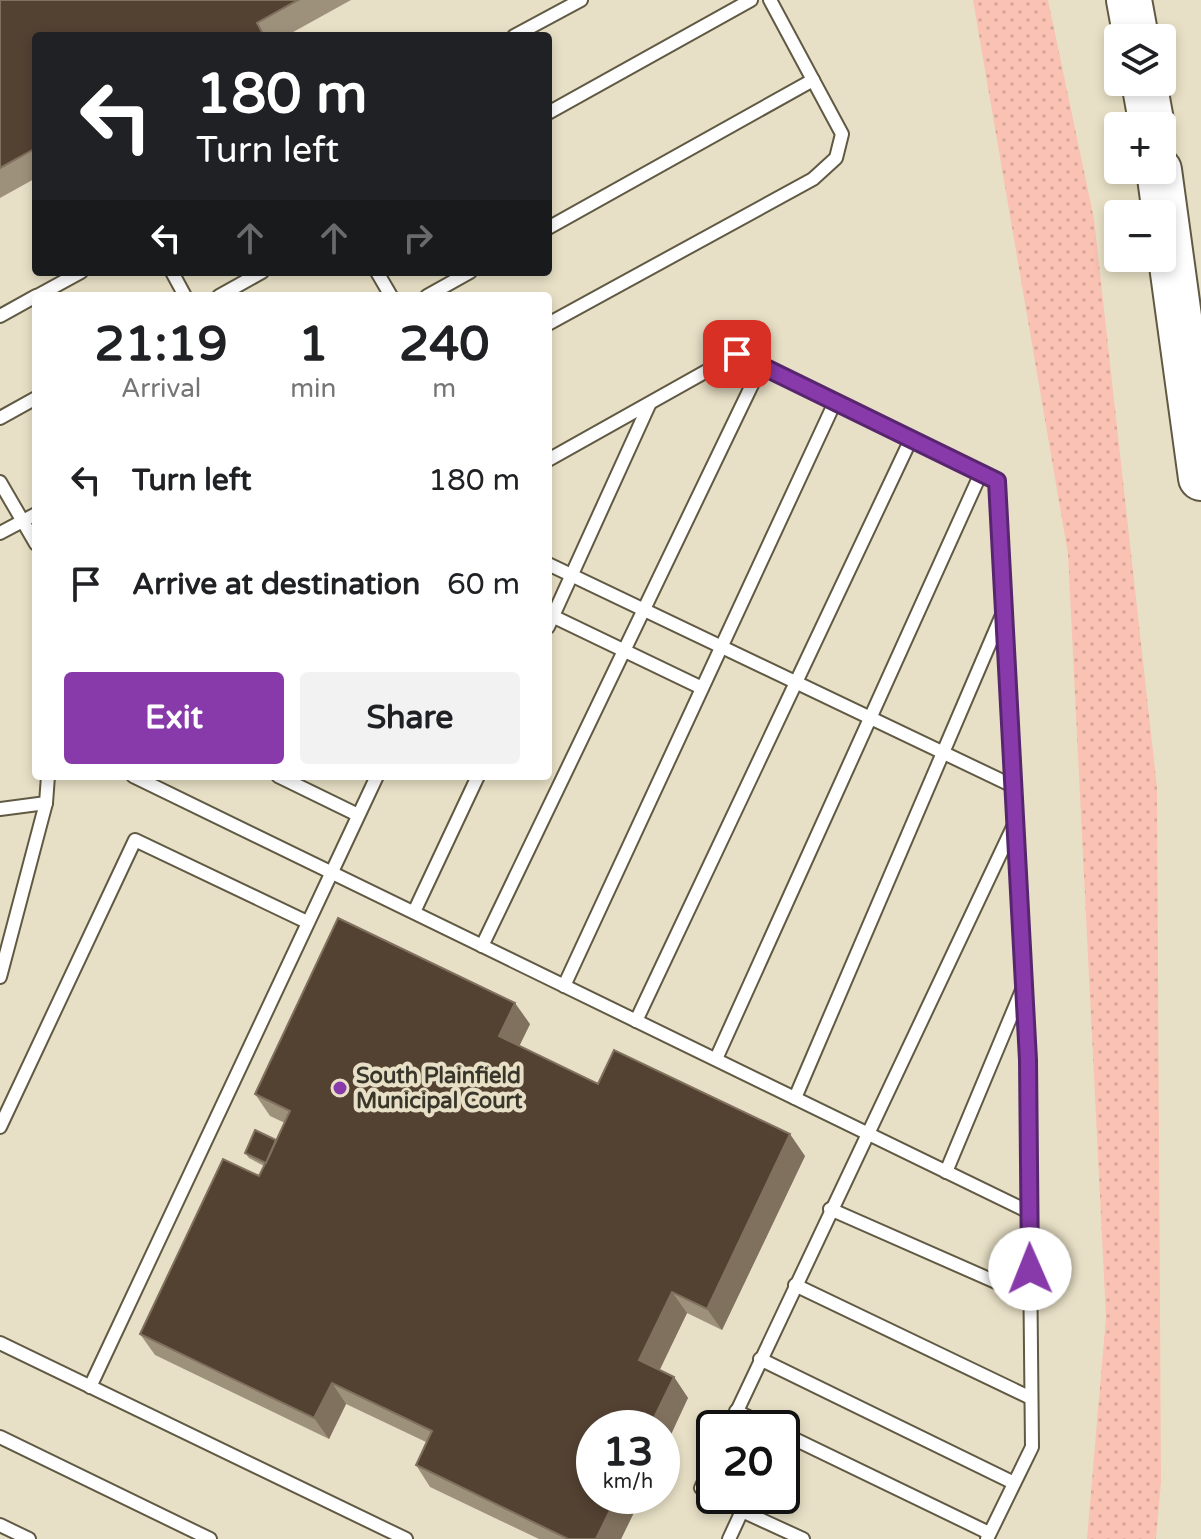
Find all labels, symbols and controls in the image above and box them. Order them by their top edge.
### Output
map controls [1104,24,1176,272]
button: layers [1104,24,1176,96]
text: 180 m [196,61,367,128]
icon: left [64,64,168,168]
button: + [1104,112,1176,184]
text: Turn left [196,129,339,172]
button: − [1104,200,1176,272]
icon: left [144,216,188,260]
icon: ahead [228,216,272,260]
icon: ahead [312,216,356,260]
icon: right [396,216,440,260]
text: 21:19 [95,316,228,374]
text: 1 [298,316,328,374]
text: 240 [399,316,489,374]
pin [703,320,771,388]
icon: arrive [715,332,759,376]
text: Arrival [121,373,201,404]
text: min [290,373,336,404]
text: m [432,373,456,404]
icon: left [64,458,108,502]
text: Turn left [132,462,251,499]
text: 180 m [428,462,520,499]
icon: arrive [64,562,108,606]
text: Arrive at destination [132,566,420,603]
text: 60 m [447,566,520,603]
button: Exit [64,672,284,764]
button: Share [300,672,520,764]
place label: South Plainfield Municipal Court [356,1063,523,1114]
marker: South Plainfield Municipal Court [331,1079,349,1097]
position arrow [988,1227,1072,1311]
speed limit sign: 20 [696,1410,800,1514]
text: 13 [603,1428,653,1476]
text: km/h [603,1470,653,1494]

